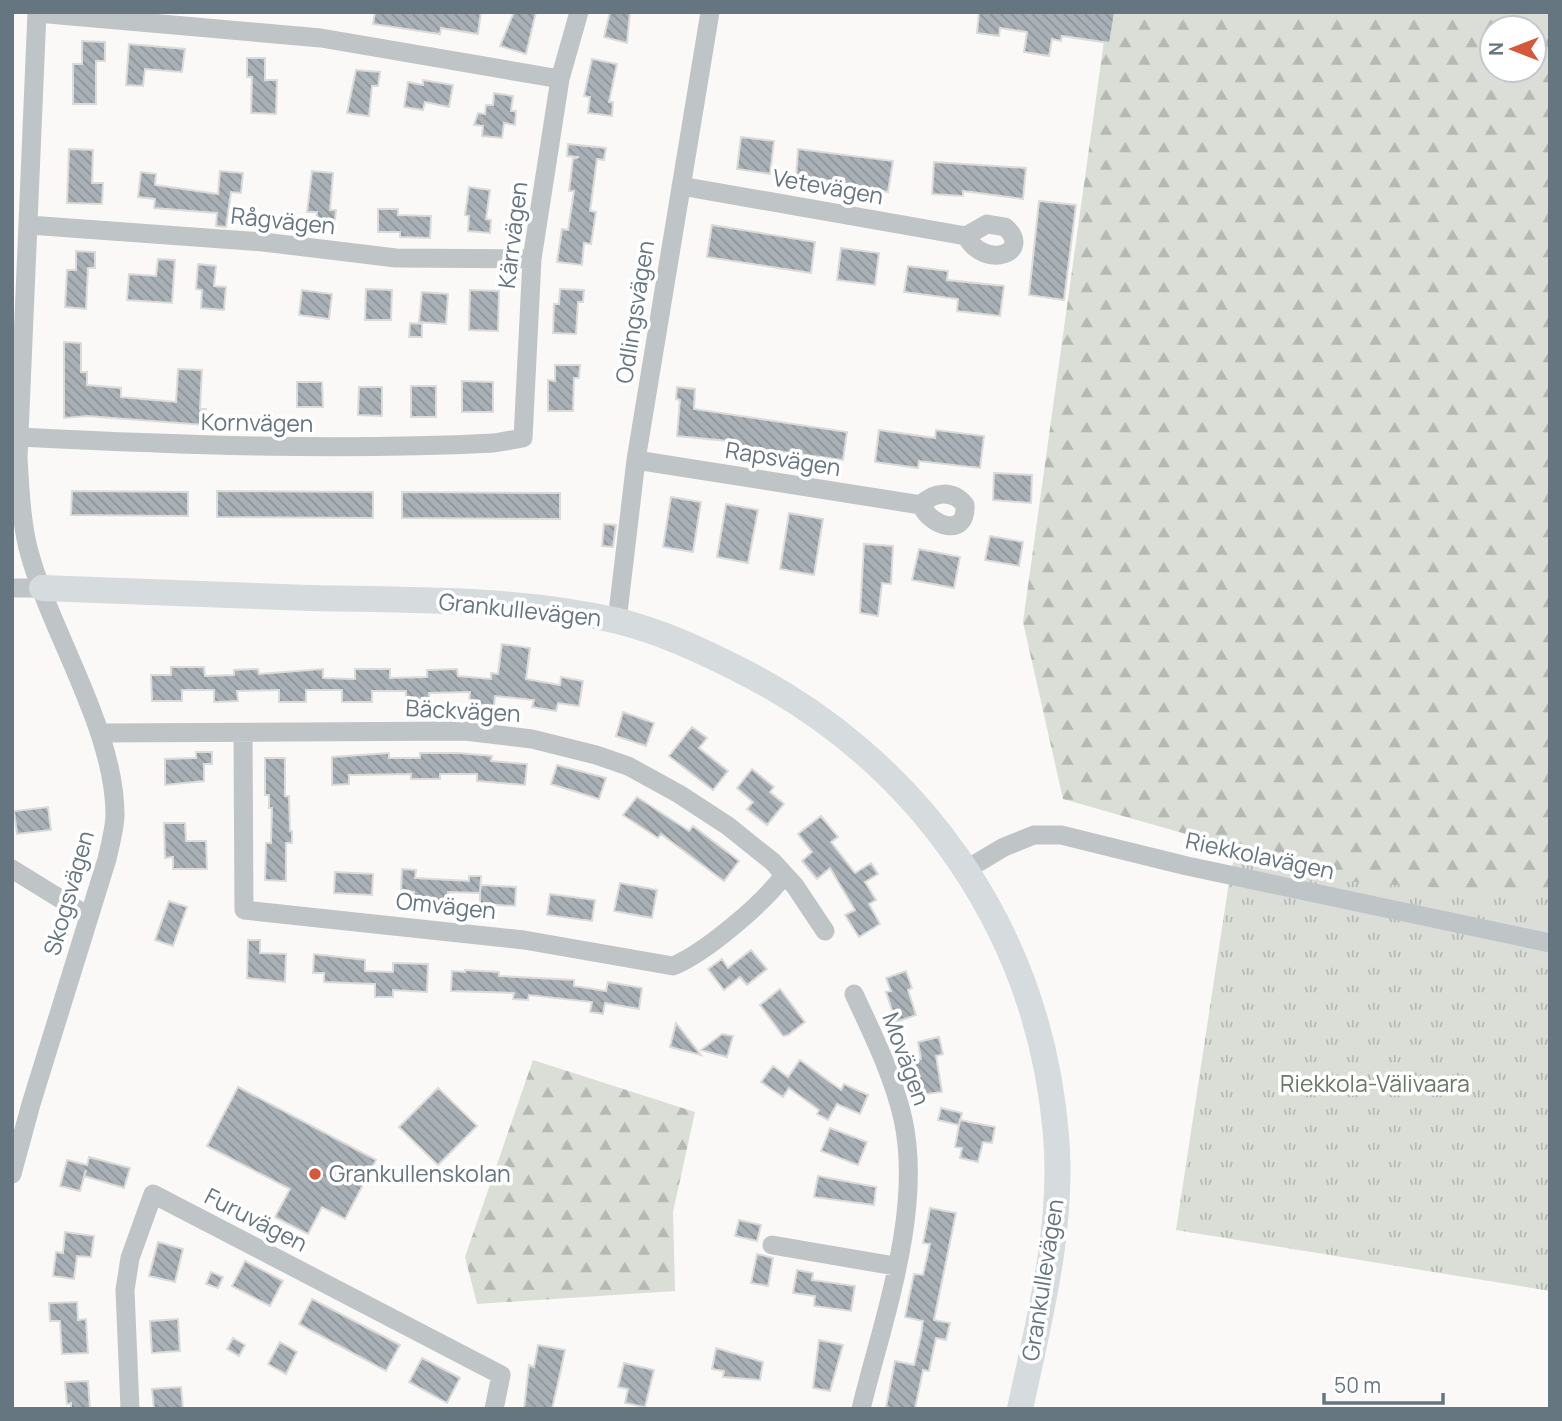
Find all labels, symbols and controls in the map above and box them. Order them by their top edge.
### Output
north arrow [1478,14,1548,84]
text: N [1483,42,1509,56]
street label: Vetevägen [770,161,886,211]
street label: Kärrvägen [490,180,534,290]
street label: Rågvägen [229,199,337,241]
street label: Odlingsvägen [607,238,661,385]
street label: Kornvägen [201,405,314,439]
street label: Rapsvägen [723,433,843,483]
street label: Grankullevägen [437,585,603,633]
street label: Bäckvägen [405,691,521,729]
street label: Riekkolavägen [1183,824,1338,886]
street label: Skogsvägen [35,827,101,959]
street label: Omvägen [395,884,498,926]
street label: Movägen [875,1008,938,1110]
park label: Riekkola-Välivaara [1280,1067,1470,1099]
place label: Grankullenskolan [329,1157,511,1189]
marker: Grankullenskolan [307,1166,323,1182]
street label: Furuvägen [200,1180,313,1259]
street label: Grankullevägen [1013,1197,1071,1363]
scale bar [1324,1362,1443,1406]
text: 50 m [1334,1371,1381,1399]

